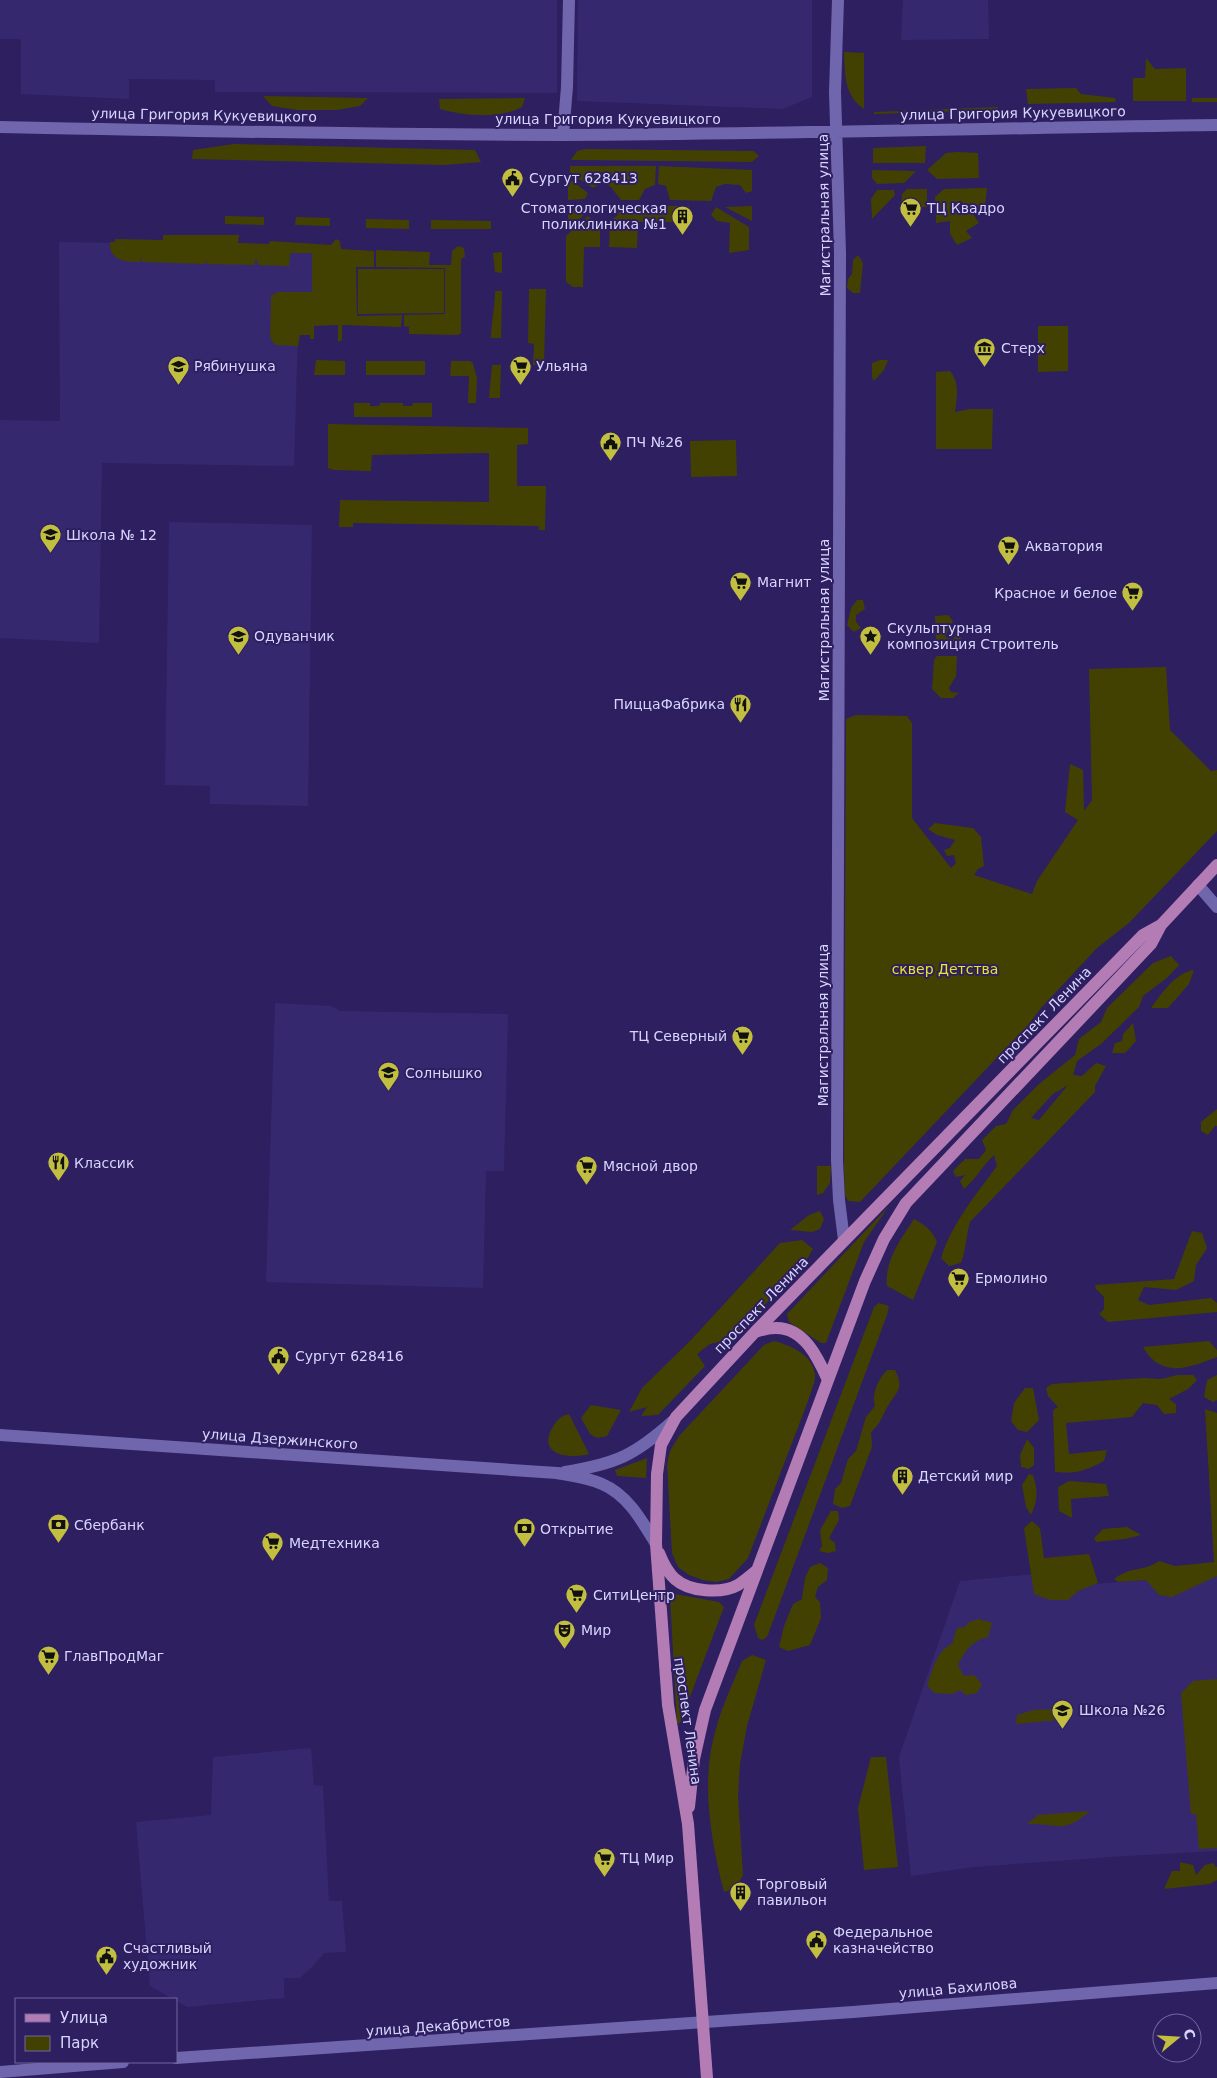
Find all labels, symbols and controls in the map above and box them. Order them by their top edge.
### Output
street label: улица Григория Кукуевицкого [900,103,1126,123]
street label: улица Григория Кукуевицкого [91,105,317,125]
street label: улица Григория Кукуевицкого [495,111,721,127]
street label: Магистральная улица [815,134,833,296]
public building icon: Сургут 628413 [501,166,525,197]
place label: Сургут 628413 [529,170,638,186]
supermarket icon: ТЦ Квадро [899,196,923,227]
place label: Стоматологическая поликлиника №1 [521,200,667,232]
place label: ТЦ Квадро [926,200,1005,216]
building icon: Стоматологическая поликлиника №1 [671,204,695,235]
museum icon: Стерх [973,336,997,367]
place label: Стерх [1001,340,1045,356]
school or university icon: Рябинушка [166,354,190,385]
supermarket icon: Ульяна [508,354,532,385]
place label: Рябинушка [194,358,276,374]
place label: Ульяна [536,358,588,374]
public building icon: ПЧ №26 [598,430,622,461]
place label: ПЧ №26 [626,434,683,450]
school or university icon: Школа № 12 [38,523,62,554]
place label: Школа № 12 [66,527,157,543]
supermarket icon: Акватория [997,534,1021,565]
place label: Акватория [1025,538,1103,554]
street label: Магистральная улица [816,539,832,701]
supermarket icon: Магнит [729,570,753,601]
place label: Магнит [757,574,811,590]
supermarket icon: Красное и белое [1121,581,1145,612]
place label: Красное и белое [994,585,1117,601]
place label: Скульптурная композиция Строитель [887,620,1059,652]
school or university icon: Одуванчик [226,624,250,655]
place icon: Скульптурная композиция Строитель [859,624,883,655]
place label: Одуванчик [254,628,335,644]
restaurant icon: ПиццаФабрика [729,692,753,723]
place label: ПиццаФабрика [613,696,725,712]
street label: Магистральная улица [815,944,831,1106]
park label: сквер Детства [892,961,998,977]
street label: проспект Ленина [994,963,1094,1067]
supermarket icon: ТЦ Северный [731,1024,755,1055]
place label: ТЦ Северный [629,1028,727,1044]
school or university icon: Солнышко [377,1061,401,1092]
place label: Солнышко [405,1065,482,1081]
restaurant icon: Классик [46,1151,70,1182]
supermarket icon: Мясной двор [575,1154,599,1185]
place label: Классик [74,1155,134,1171]
place label: Мясной двор [603,1158,698,1174]
street label: проспект Ленина [711,1253,811,1357]
supermarket icon: Ермолино [947,1266,971,1297]
place label: Ермолино [975,1270,1048,1286]
public building icon: Сургут 628416 [267,1344,291,1375]
place label: Сургут 628416 [295,1348,404,1364]
street label: улица Дзержинского [201,1426,359,1452]
building icon: Детский мир [890,1464,914,1495]
place label: Детский мир [918,1468,1013,1484]
bank icon: Сбербанк [46,1513,70,1544]
place label: Сбербанк [74,1517,145,1533]
bank icon: Открытие [512,1517,536,1548]
place label: Открытие [540,1521,613,1537]
supermarket icon: Медтехника [261,1531,285,1562]
place label: Медтехника [289,1535,380,1551]
supermarket icon: СитиЦентр [565,1583,589,1614]
place label: СитиЦентр [593,1587,675,1603]
theatre icon: Мир [553,1618,577,1649]
place label: Мир [581,1622,611,1638]
supermarket icon: ГлавПродМаг [36,1644,60,1675]
place label: ГлавПродМаг [64,1648,164,1664]
street label: проспект Ленина [671,1656,705,1786]
school or university icon: Школа №26 [1051,1698,1075,1729]
place label: Школа №26 [1079,1702,1165,1718]
supermarket icon: ТЦ Мир [592,1846,616,1877]
place label: ТЦ Мир [619,1850,674,1866]
place label: Торговый павильон [756,1876,827,1908]
building icon: Торговый павильон [729,1880,753,1911]
place label: Федеральное казначейство [833,1924,934,1956]
public building icon: Федеральное казначейство [805,1928,829,1959]
place label: Счастливый художник [123,1940,212,1972]
public building icon: Счастливый художник [95,1944,119,1975]
street label: улица Бахилова [898,1975,1018,2001]
legend [15,1998,178,2063]
text: Улица [60,2009,108,2027]
street label: улица Декабристов [365,2013,511,2039]
north arrow [1152,2013,1202,2063]
text: С [1180,2027,1199,2041]
text: Парк [60,2034,99,2052]

